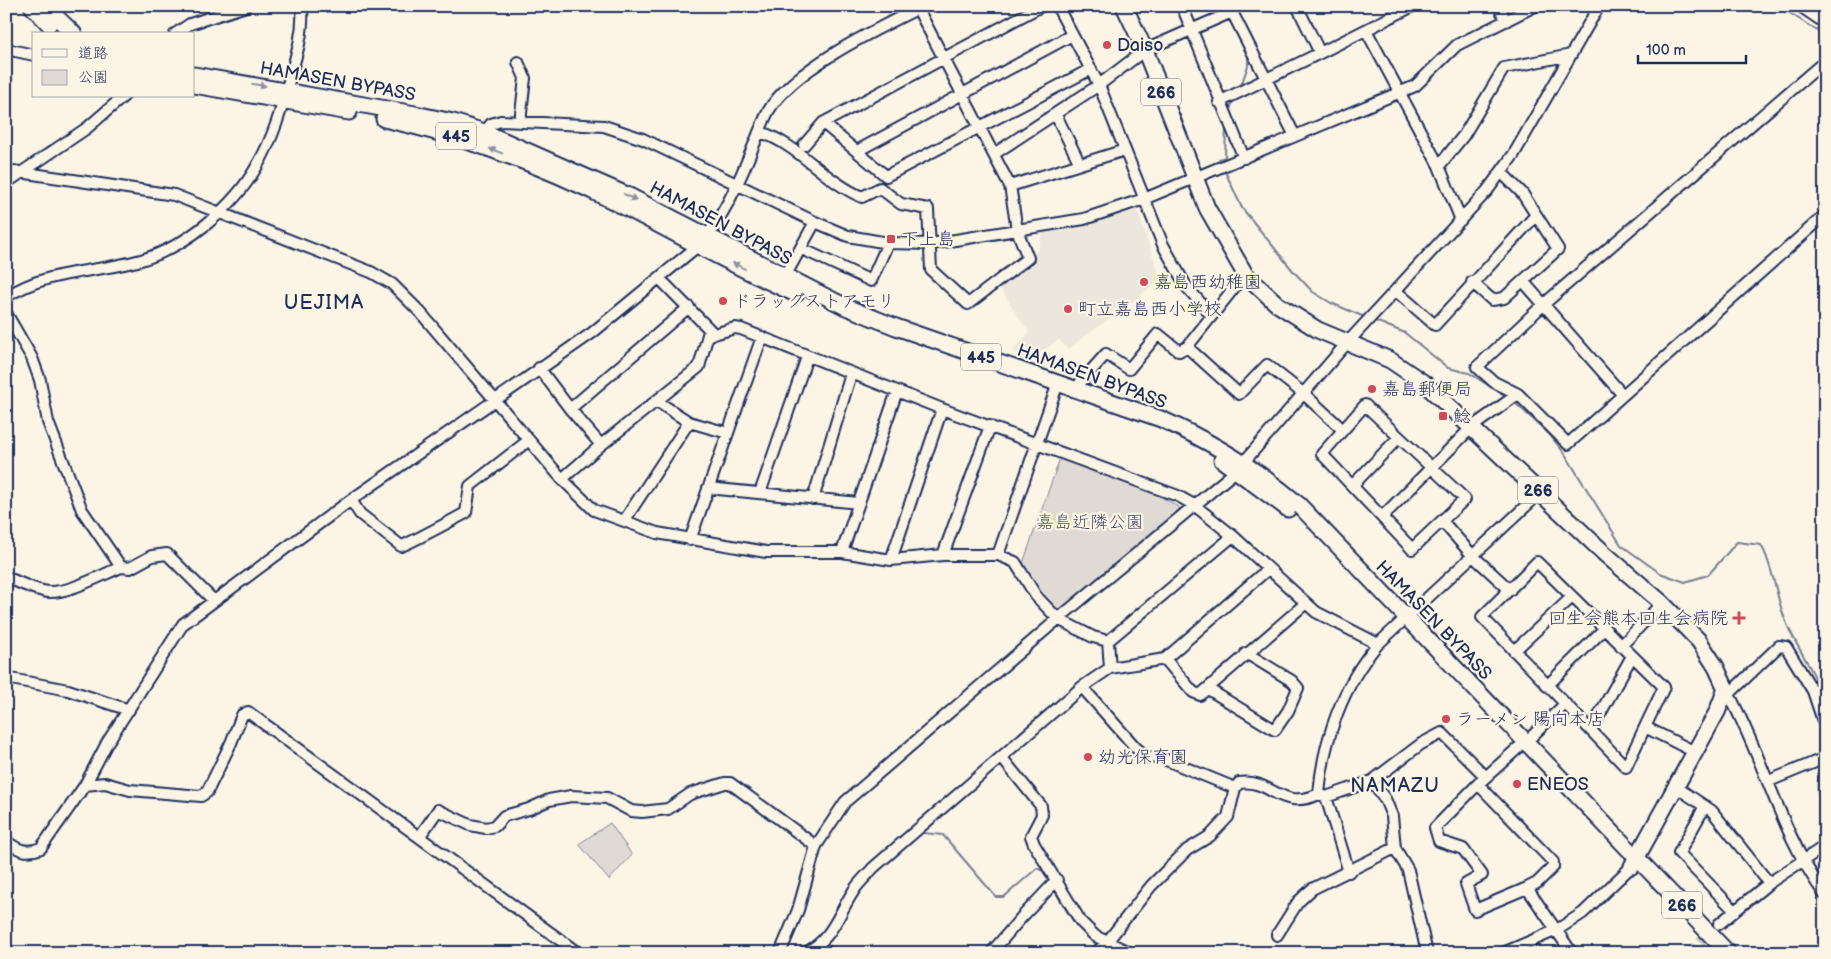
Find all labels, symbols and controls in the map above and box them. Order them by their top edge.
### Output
legend [32,32,195,98]
scale bar [1638,32,1746,64]
place label: Daiso [1117,35,1163,56]
marker: Daiso [1101,39,1113,51]
text: 100 m [1646,41,1686,60]
text: 道路 [78,44,108,63]
street label: HAMASEN BYPASS [258,57,417,106]
text: 公園 [78,68,108,87]
road number: 266 [1141,78,1181,105]
one-way arrow [252,82,268,90]
road number: 445 [436,122,476,150]
one-way arrow [489,146,503,154]
street label: HAMASEN BYPASS [646,177,795,270]
one-way arrow [623,193,637,201]
place label: 下上島 [901,229,955,250]
marker: 下上島 [885,233,897,245]
one-way arrow [732,262,746,270]
place label: 嘉島西幼稚園 [1154,272,1262,293]
marker: 嘉島西幼稚園 [1138,276,1150,288]
district label: UEJIMA [284,291,364,315]
place label: ドラッグストアモリ [733,291,895,312]
marker: ドラッグストアモリ [717,295,729,307]
place label: 町立嘉島西小学校 [1078,299,1222,320]
marker: 町立嘉島西小学校 [1062,303,1074,315]
street label: HAMASEN BYPASS [1014,340,1170,413]
road number: 445 [961,344,1001,371]
place label: 嘉島郵便局 [1382,379,1472,400]
marker: 嘉島郵便局 [1366,383,1378,395]
place label: 鯰 [1453,406,1471,427]
marker: 鯰 [1437,410,1449,422]
road number: 266 [1518,476,1558,504]
park label: 嘉島近隣公園 [1036,512,1144,533]
street label: HAMASEN BYPASS [1371,556,1496,684]
place label: 回生会熊本回生会病院 [1548,608,1728,629]
marker: 回生会熊本回生会病院 [1732,611,1746,625]
place label: ラーメン 陽向本店 [1456,709,1605,730]
marker: ラーメン 陽向本店 [1440,713,1452,725]
place label: 幼光保育園 [1098,747,1188,768]
marker: 幼光保育園 [1082,751,1094,763]
district label: NAMAZU [1350,774,1440,798]
place label: ENEOS [1527,774,1589,795]
marker: ENEOS [1511,778,1523,790]
road number: 266 [1662,892,1702,918]

